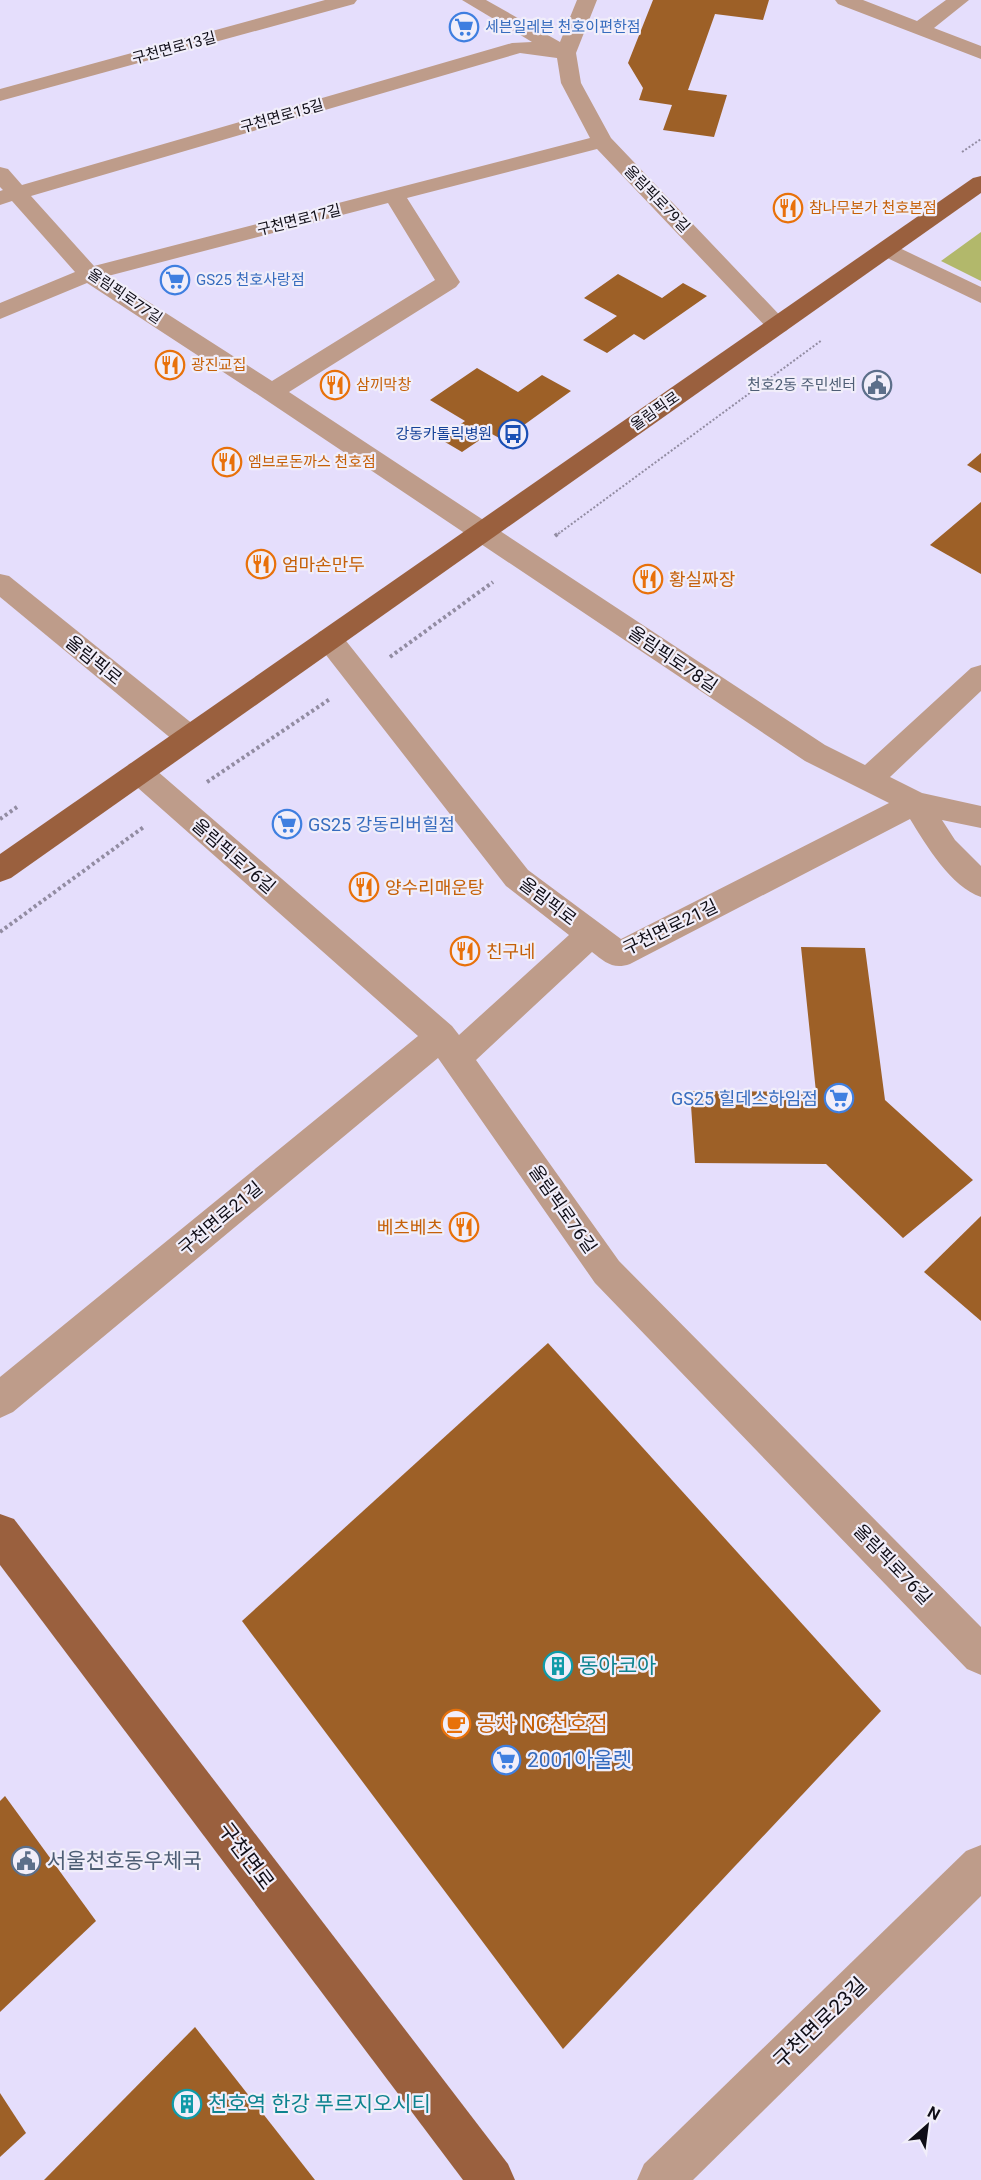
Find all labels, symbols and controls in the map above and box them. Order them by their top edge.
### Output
supermarket icon: 세븐일레븐 천호이편한점 [448,11,480,43]
place label: 세븐일레븐 천호이편한점 [485,18,641,36]
street label: 구천면로13길 [130,28,218,68]
street label: 구천면로15길 [238,96,326,136]
street label: 올림픽로79길 [621,162,693,236]
restaurant icon: 참나무본가 천호본점 [772,192,804,224]
place label: 참나무본가 천호본점 [809,199,937,217]
street label: 구천면로17길 [255,201,343,239]
supermarket icon: GS25 천호사랑점 [159,264,191,296]
street label: 올림픽로77길 [84,265,166,327]
place label: GS25 천호사랑점 [196,271,305,289]
restaurant icon: 광진교집 [154,349,186,381]
place label: 광진교집 [191,356,246,374]
restaurant icon: 삼끼막창 [319,369,351,401]
public building icon: 천호2동 주민센터 [861,369,893,401]
place label: 삼끼막창 [356,376,411,394]
place label: 천호2동 주민센터 [747,376,856,394]
street label: 올림픽로 [627,388,683,434]
bus stop icon: 강동카톨릭병원 [497,418,529,450]
place label: 강동카톨릭병원 [395,425,492,443]
restaurant icon: 엠브로돈까스 천호점 [211,446,243,478]
place label: 엠브로돈까스 천호점 [248,453,376,471]
restaurant icon: 엄마손만두 [245,548,277,580]
place label: 엄마손만두 [282,554,365,575]
restaurant icon: 황실짜장 [632,563,664,595]
place label: 황실짜장 [669,569,735,590]
street label: 올림픽로78길 [624,621,722,697]
street label: 올림픽로 [62,631,126,689]
supermarket icon: GS25 강동리버힐점 [271,808,303,840]
street label: 올림픽로76길 [188,814,280,898]
place label: GS25 강동리버힐점 [308,814,455,835]
restaurant icon: 양수리매운탕 [348,871,380,903]
street label: 올림픽로 [515,873,581,929]
place label: 양수리매운탕 [385,877,484,898]
street label: 구천면로21길 [619,895,721,959]
restaurant icon: 친구네 [449,935,481,967]
place label: 친구네 [486,941,536,962]
supermarket icon: GS25 힐데스하임점 [823,1082,855,1114]
place label: GS25 힐데스하임점 [671,1088,818,1109]
street label: 올림픽로76길 [525,1161,601,1257]
street label: 구천면로21길 [174,1177,266,1259]
restaurant icon: 베츠베츠 [448,1211,480,1243]
place label: 베츠베츠 [377,1217,443,1238]
street label: 올림픽로76길 [850,1520,936,1608]
building icon: 동아코아 [542,1650,574,1682]
place label: 동아코아 [579,1654,656,1678]
cafe icon: 공차 NC천호점 [440,1708,472,1740]
place label: 공차 NC천호점 [477,1712,607,1736]
supermarket icon: 2001아울렛 [490,1744,522,1776]
place label: 2001아울렛 [527,1748,632,1772]
street label: 구천면로 [213,1818,279,1894]
public building icon: 서울천호동우체국 [10,1845,42,1877]
place label: 서울천호동우체국 [47,1849,202,1873]
street label: 구천면로23길 [768,1973,872,2073]
building icon: 천호역 한강 푸르지오시티 [171,2088,203,2120]
place label: 천호역 한강 푸르지오시티 [208,2092,431,2116]
north arrow [897,2096,957,2156]
text: N [924,2102,943,2124]

